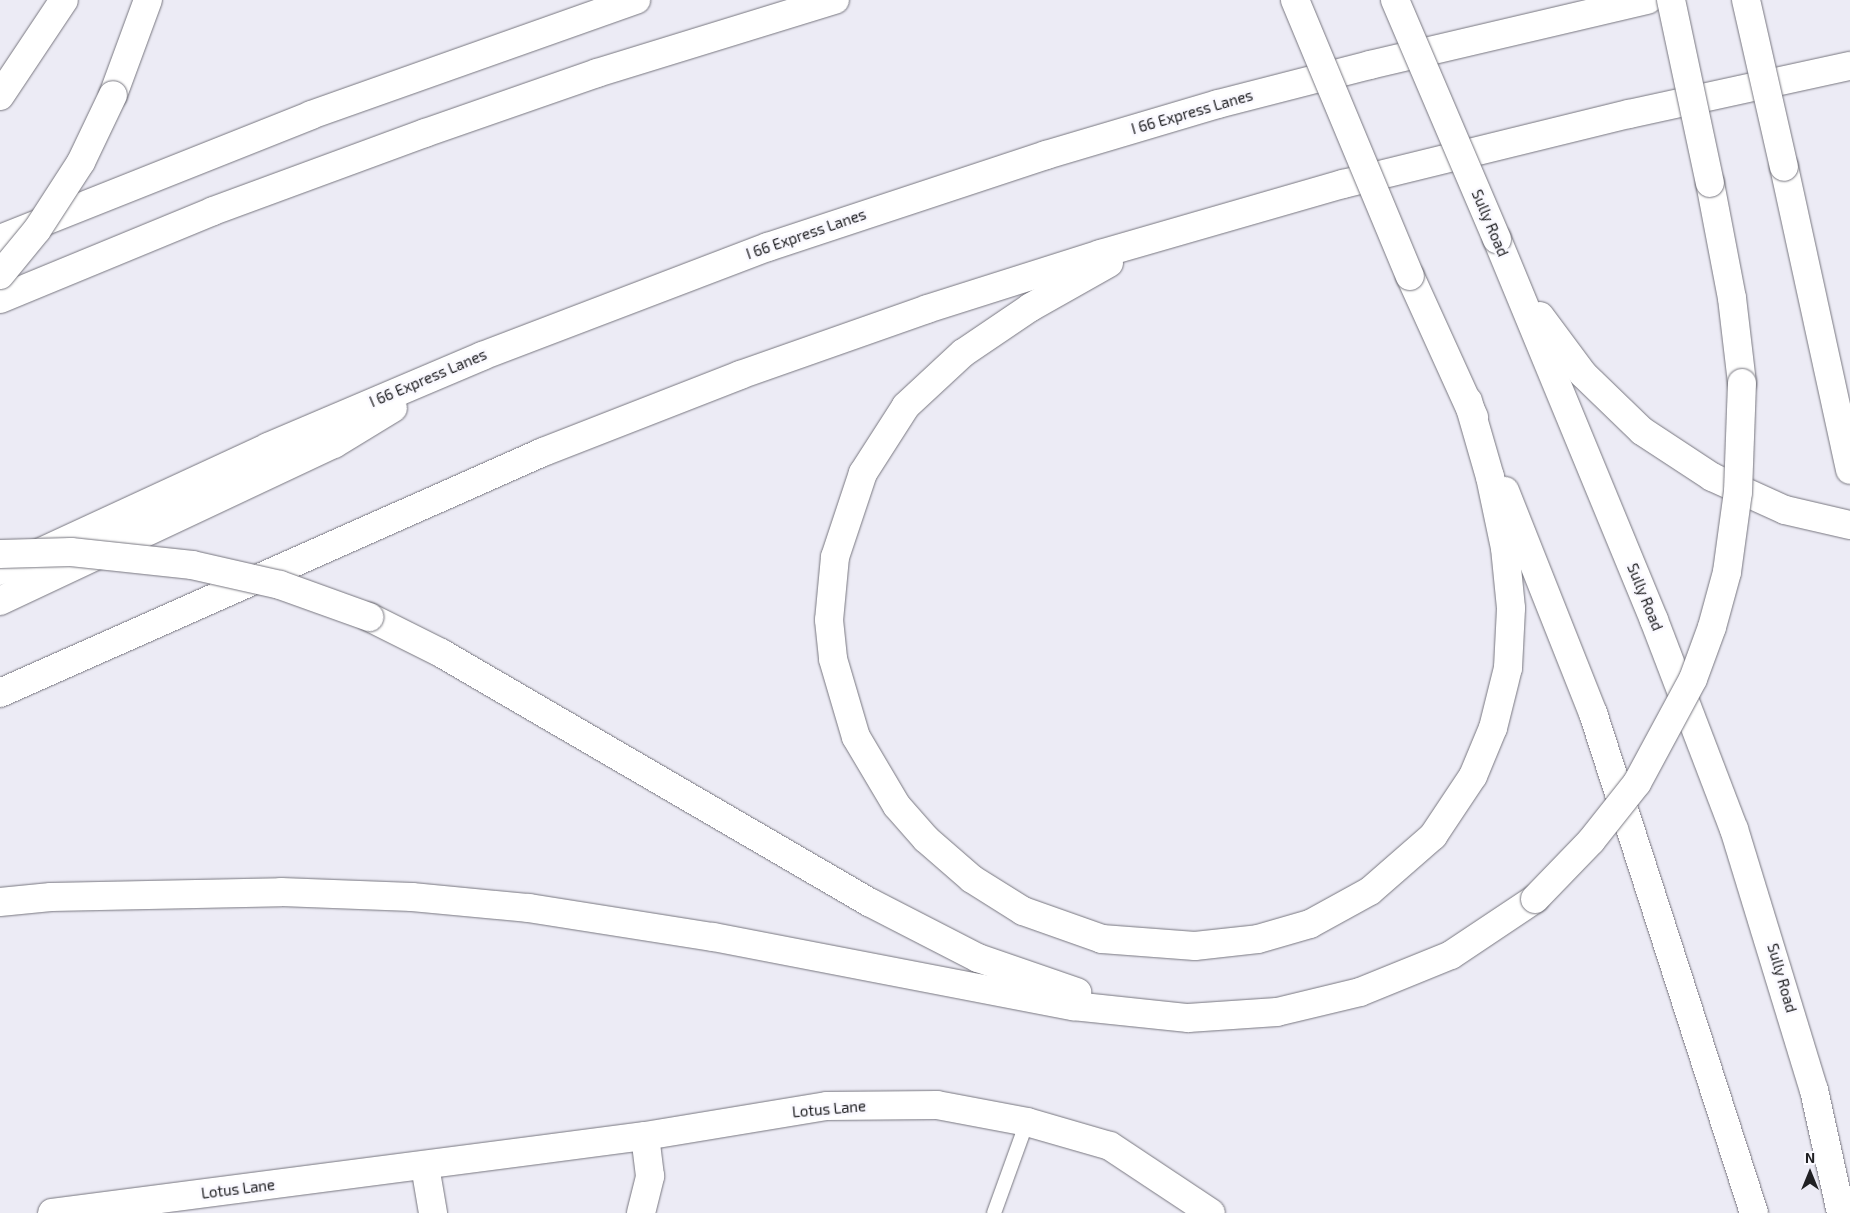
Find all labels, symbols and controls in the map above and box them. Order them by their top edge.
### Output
street label: I 66 Express Lanes [1129,86,1255,138]
street label: Sully Road [1468,187,1512,259]
street label: I 66 Express Lanes [744,205,868,263]
street label: I 66 Express Lanes [367,345,489,411]
street label: Sully Road [1623,561,1667,633]
street label: Sully Road [1764,941,1800,1015]
street label: Lotus Lane [791,1097,867,1121]
north arrow [1785,1148,1835,1198]
text: N [1805,1149,1815,1166]
street label: Lotus Lane [200,1176,276,1202]

